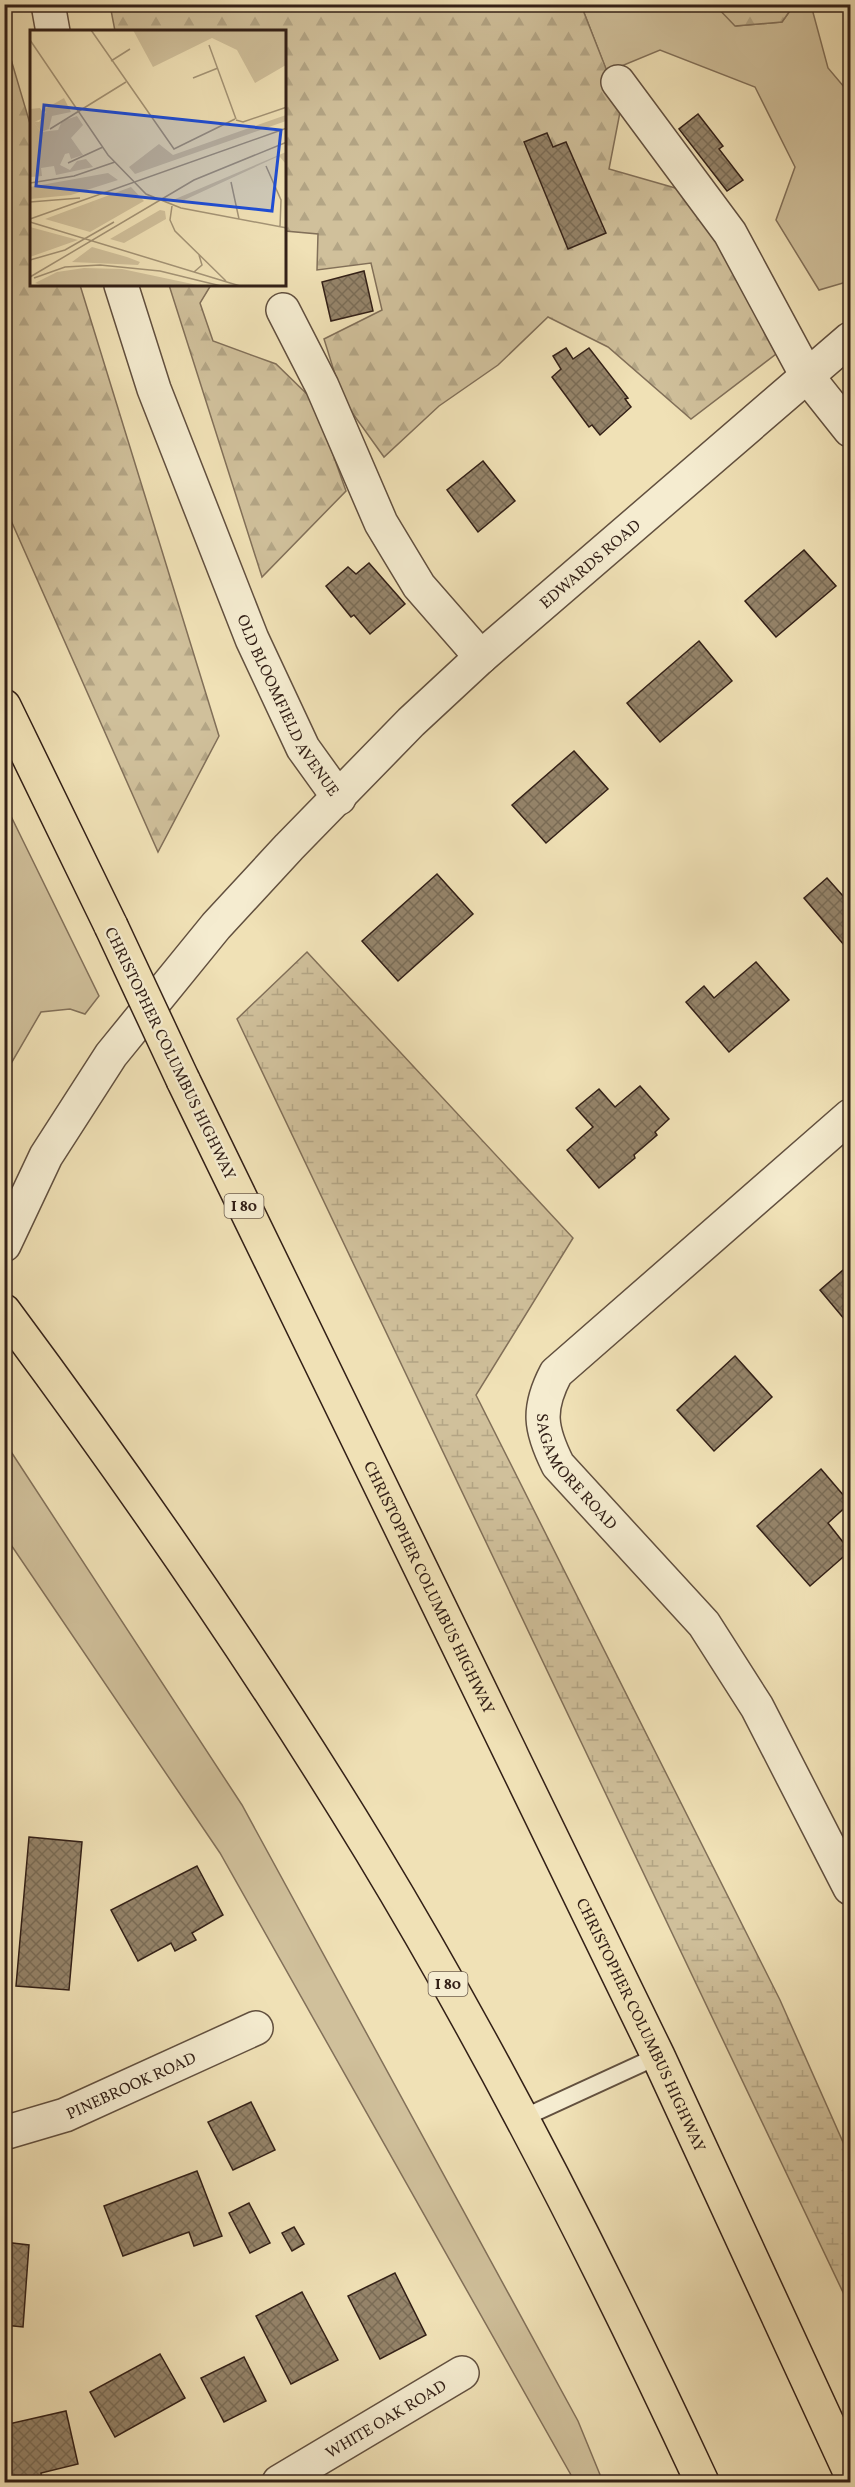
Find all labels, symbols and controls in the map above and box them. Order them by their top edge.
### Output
inset map [30,30,286,286]
street label: EDWARDS ROAD [536,515,646,615]
street label: OLD BLOOMFIELD AVENUE [230,612,343,801]
street label: CHRISTOPHER COLUMBUS HIGHWAY [98,924,240,1184]
road number: I 80 [224,1194,264,1218]
street label: SAGAMORE ROAD [530,1413,621,1536]
street label: CHRISTOPHER COLUMBUS HIGHWAY [357,1458,499,1718]
street label: CHRISTOPHER COLUMBUS HIGHWAY [570,1895,710,2156]
road number: I 80 [428,1972,468,1996]
street label: PINEBROOK ROAD [63,2048,200,2126]
street label: WHITE OAK ROAD [322,2376,451,2465]

